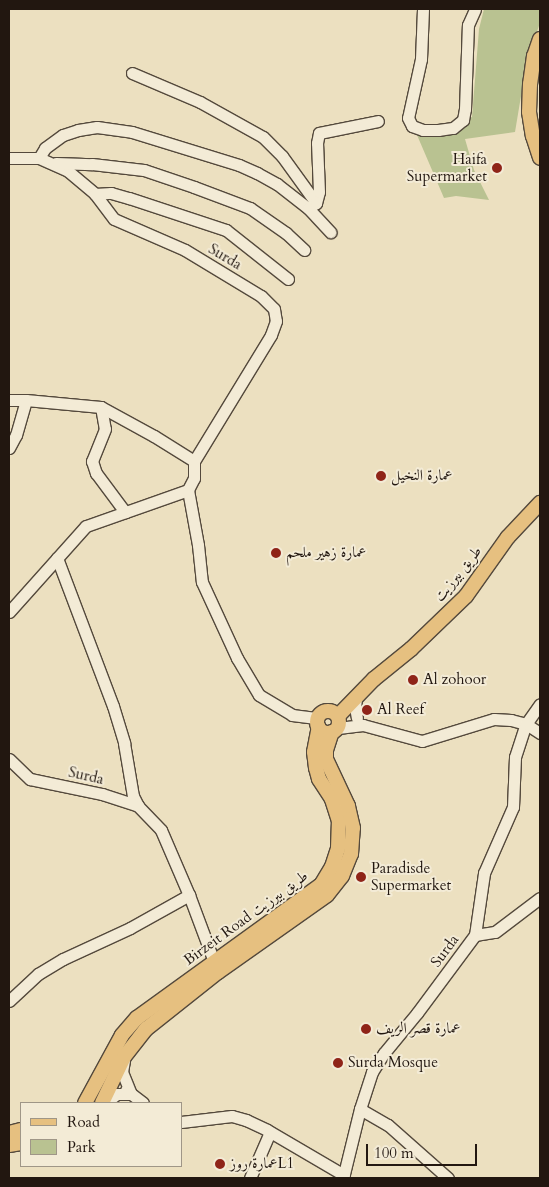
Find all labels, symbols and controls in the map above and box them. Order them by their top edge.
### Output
place label: Haifa Supermarket [407,150,487,185]
marker: Haifa Supermarket [491,162,503,174]
street label: Surda [205,240,245,274]
place label: عمارة النخيل [391,467,453,485]
marker: عمارة النخيل [375,470,387,482]
street label: طريق بيرزيت [430,543,486,605]
place label: عمارة زهير ملحم [286,544,366,562]
marker: عمارة زهير ملحم [270,547,282,559]
place label: Al zohoor [423,671,486,689]
marker: Al zohoor [407,674,419,686]
place label: Al Reef [377,701,424,719]
marker: Al Reef [361,704,373,716]
street label: Surda [67,763,105,789]
place label: Paradisde Supermarket [371,859,451,894]
street label: Birzeit Road طريق بيرزيت [180,867,312,969]
marker: Paradisde Supermarket [355,871,367,883]
street label: Surda [427,931,463,971]
place label: عمارة قصر الريف [376,1020,461,1038]
marker: عمارة قصر الريف [360,1023,372,1035]
place label: Surda Mosque [348,1054,438,1072]
marker: Surda Mosque [332,1057,344,1069]
legend [20,1102,182,1167]
text: Road [67,1112,100,1132]
scale bar [369,1134,480,1166]
text: Park [67,1137,96,1157]
text: 100 m [374,1143,414,1163]
place label: عمارة روزL1 [230,1155,294,1173]
marker: عمارة روزL1 [214,1158,226,1170]

